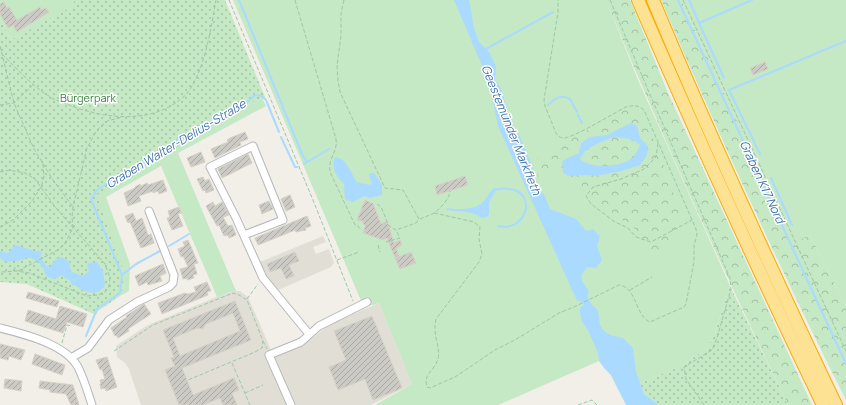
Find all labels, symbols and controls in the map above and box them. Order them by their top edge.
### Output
water label: Geestemünder Markfleth [478,62,546,198]
park label: Bürgerpark [60,90,117,105]
water label: Graben Walter-Delius-Straße [103,95,250,192]
water label: Graben K17 Nord [736,138,790,228]

